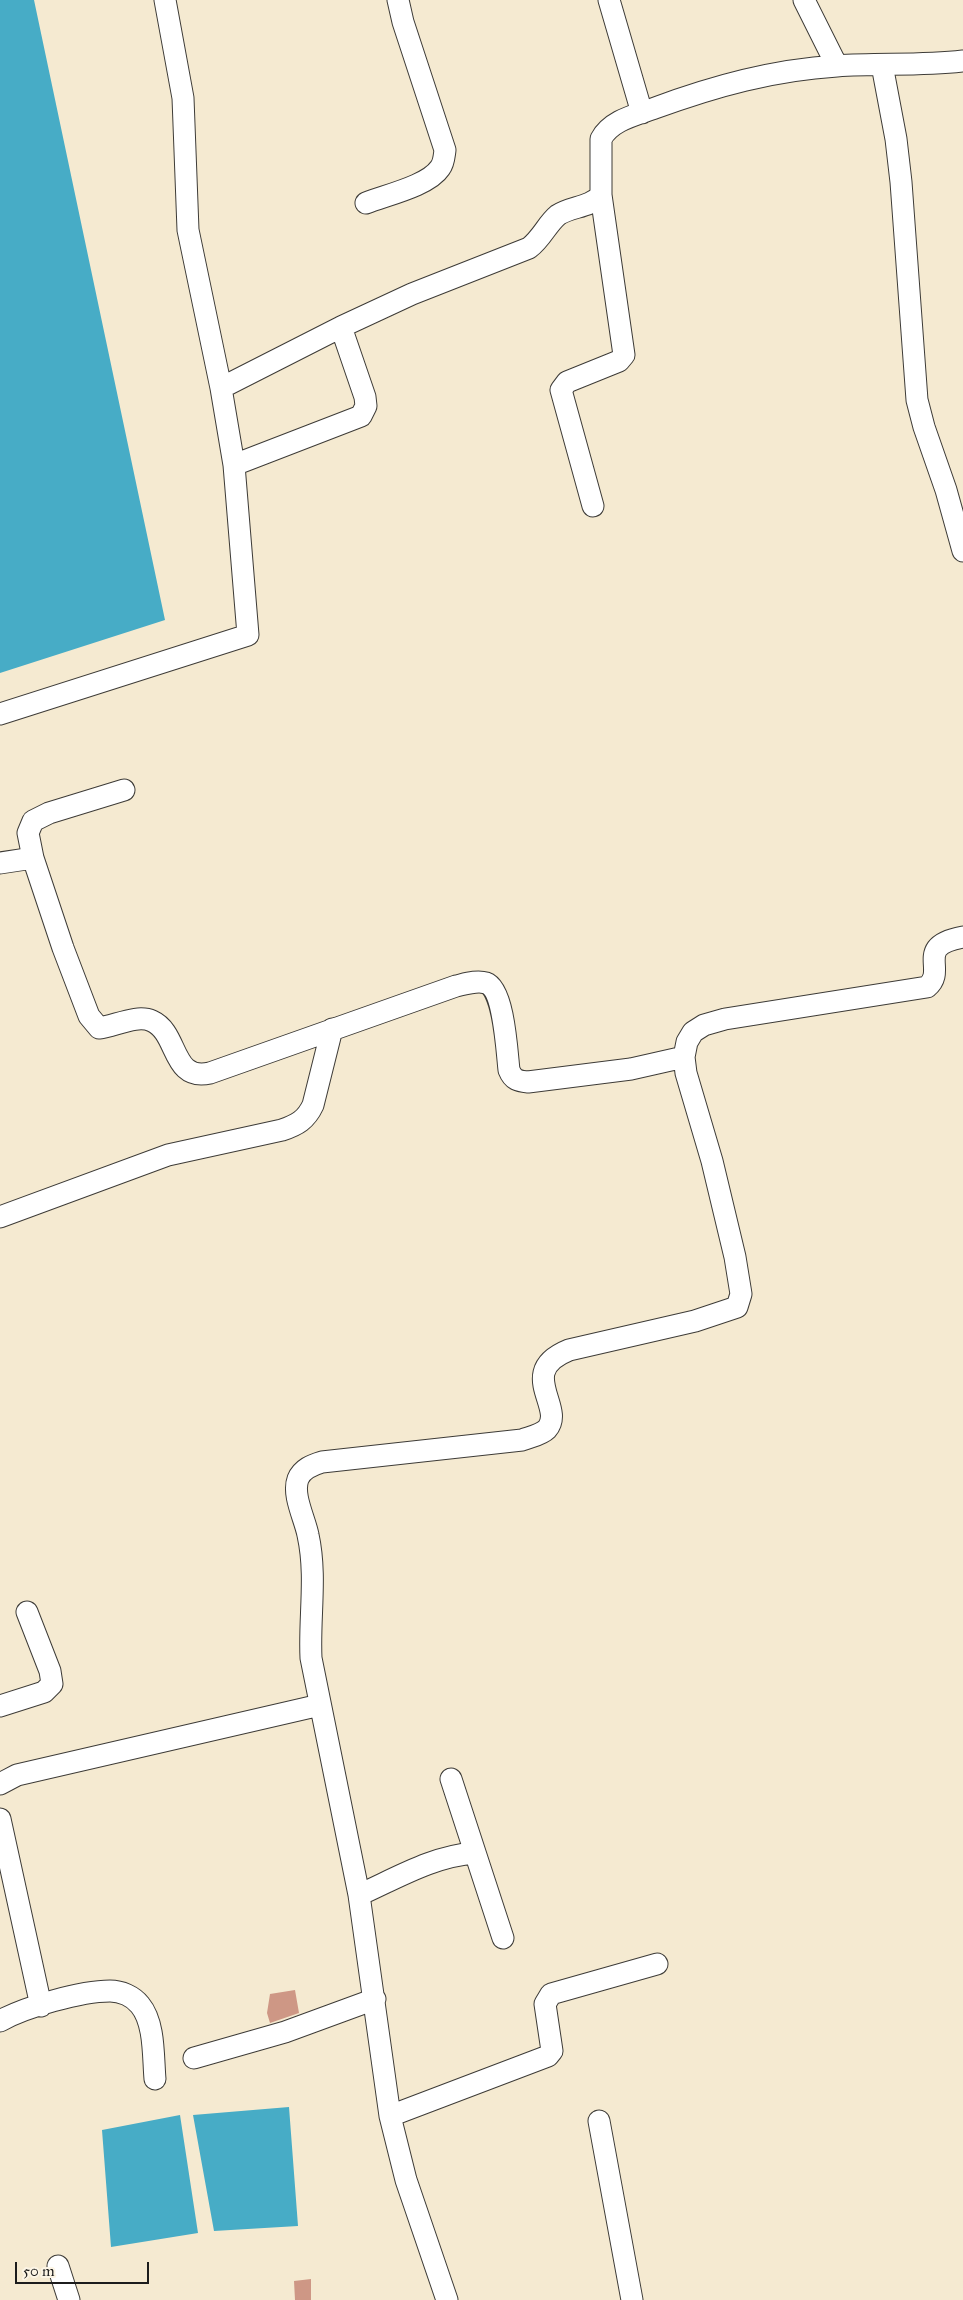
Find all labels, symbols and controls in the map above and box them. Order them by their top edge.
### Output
scale bar [18,2252,151,2284]
text: 50 m [23,2262,55,2280]

